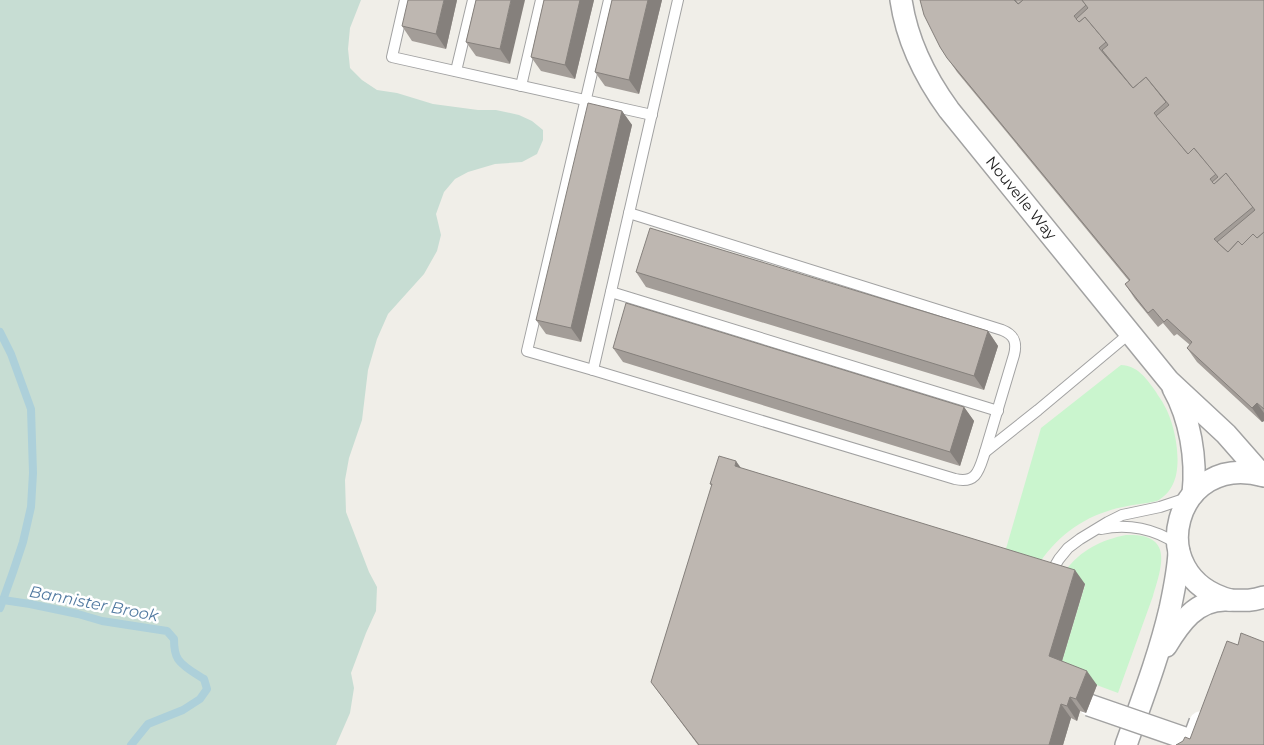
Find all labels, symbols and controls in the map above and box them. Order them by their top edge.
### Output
street label: Nouvelle Way [982,152,1061,244]
water label: Bannister Brook [28,582,161,626]

